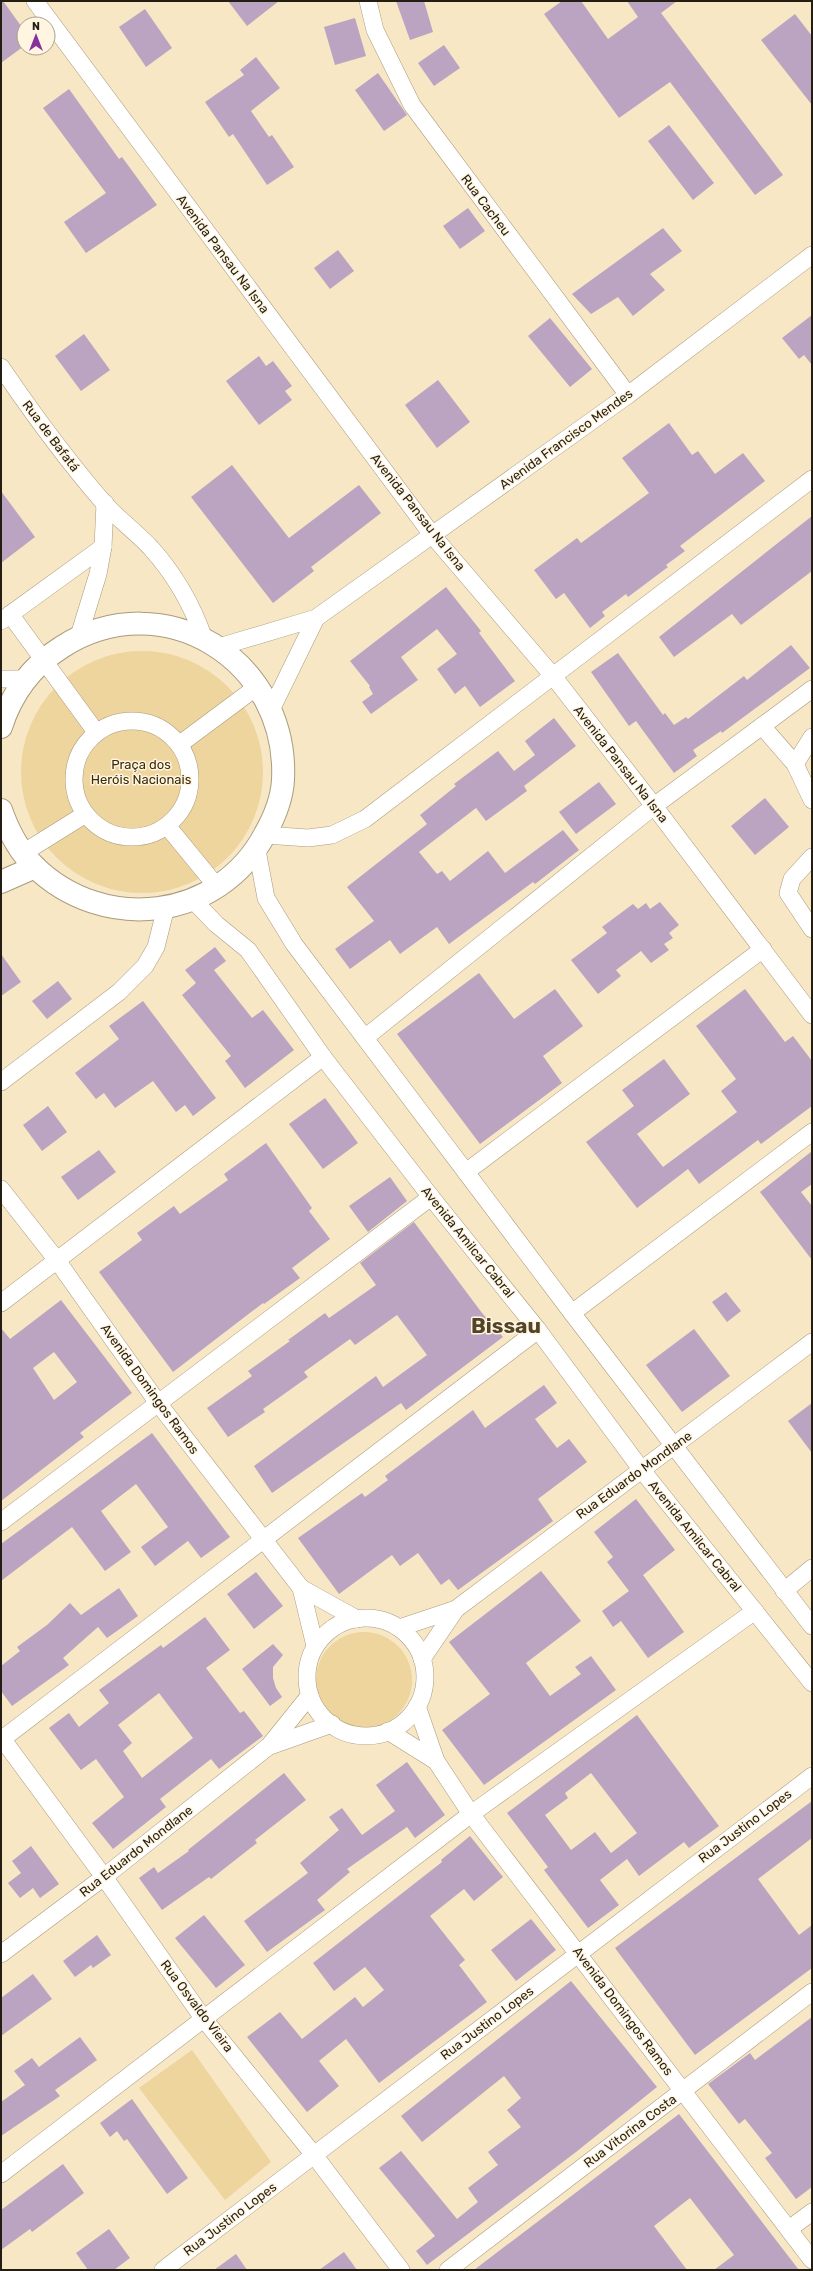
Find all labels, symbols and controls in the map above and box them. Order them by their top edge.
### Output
north arrow [16,16,56,56]
text: N [32,20,40,33]
street label: Rua Cacheu [458,171,514,239]
street label: Avenida Pansau Na Isna [174,192,272,316]
street label: Avenida Francisco Mendes [497,385,636,492]
street label: Rua de Bafatá [19,398,83,474]
street label: Avenida Pansau Na Isna [368,450,468,574]
street label: Avenida Pansau Na Isna [571,702,671,826]
park label: Praça dos Heróis Nacionais [91,757,192,787]
street label: Avenida Amilcar Cabral [418,1183,518,1301]
district label: Bissau [471,1313,541,1338]
street label: Avenida Domingos Ramos [97,1321,202,1458]
street label: Rua Eduardo Mondlane [573,1428,695,1522]
street label: Avenida Amilcar Cabral [645,1477,745,1595]
street label: Rua Justino Lopes [696,1786,795,1866]
street label: Rua Eduardo Mondlane [76,1802,196,1900]
street label: Avenida Domingos Ramos [569,1944,676,2079]
street label: Rua Osvaldo Vieira [158,1957,236,2055]
street label: Rua Justino Lopes [438,1983,537,2063]
street label: Rua Vitorina Costa [581,2091,679,2171]
street label: Rua Justino Lopes [181,2179,280,2259]

